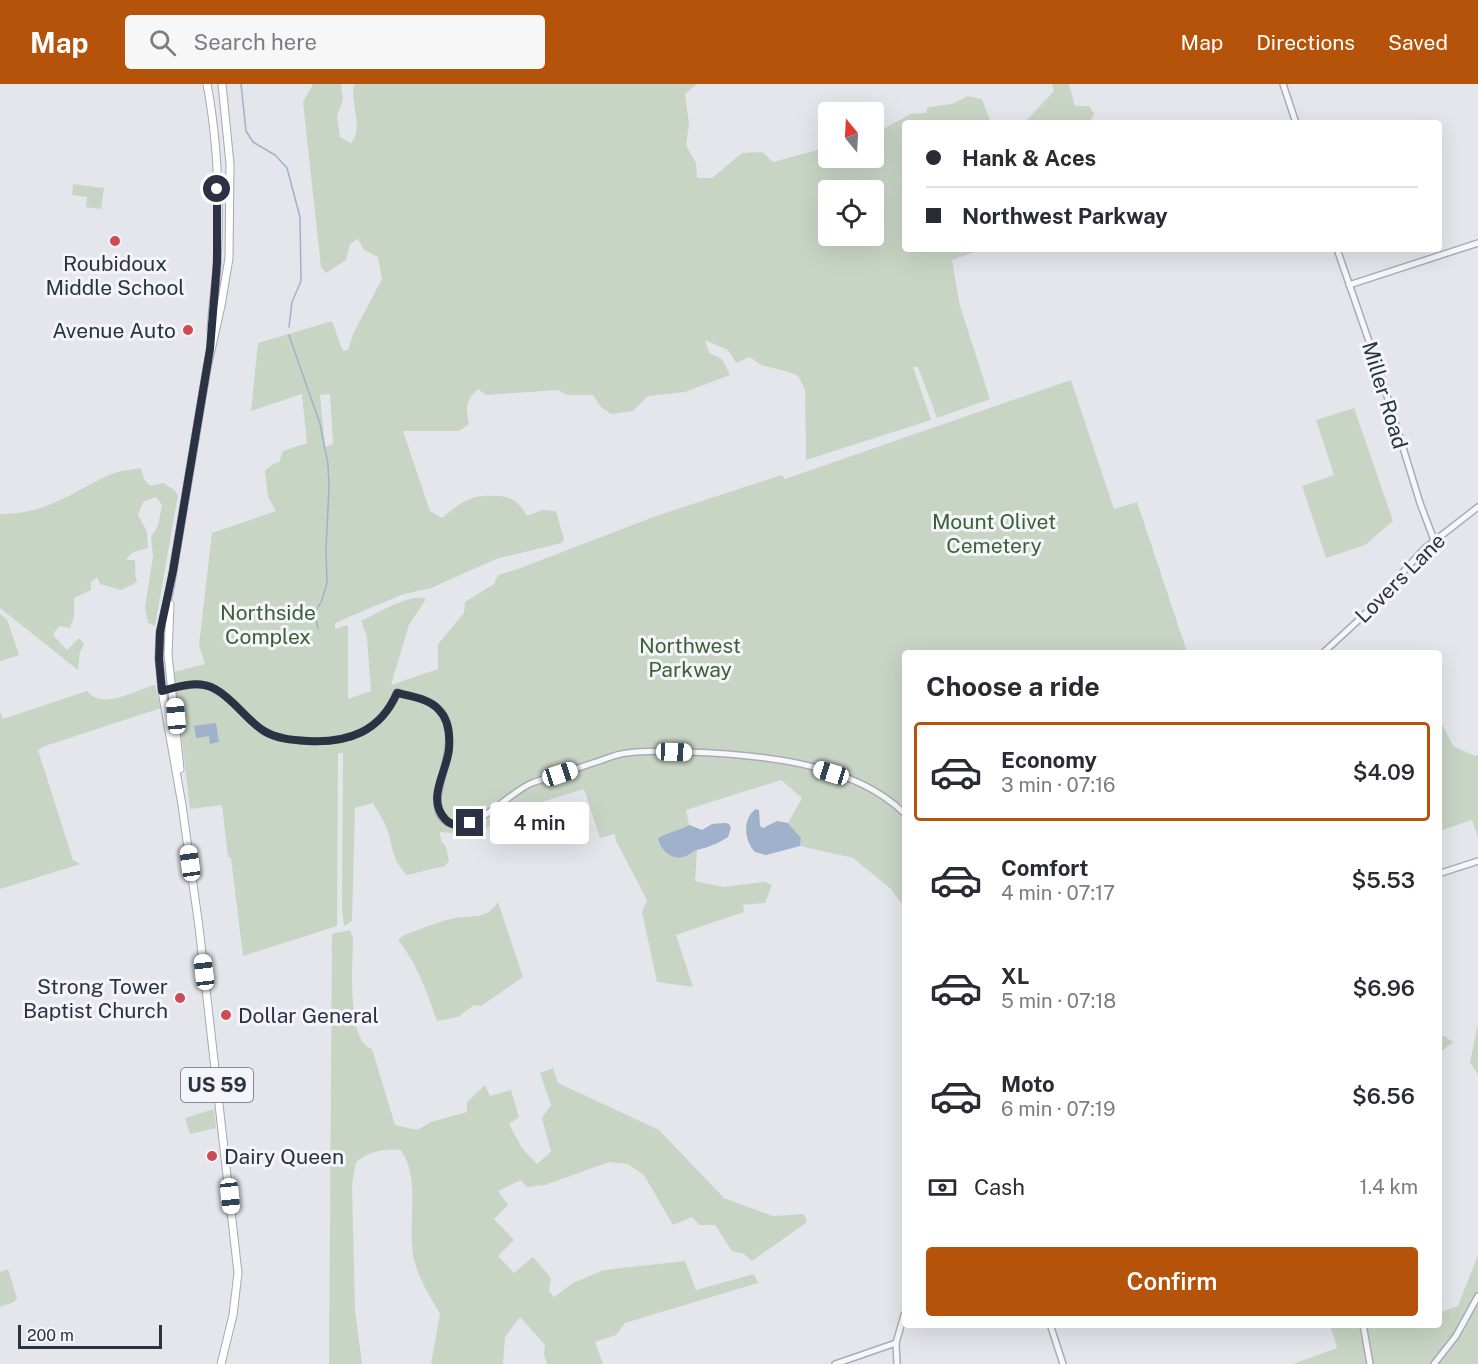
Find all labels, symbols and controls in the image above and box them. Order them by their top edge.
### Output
search box [125,15,545,69]
text: Map [30,26,89,59]
icon: search [146,26,179,59]
text: Search here [194,29,317,55]
text: Map [1181,30,1223,55]
text: Directions [1256,30,1355,55]
text: Saved [1388,30,1448,55]
north arrow [818,102,884,168]
map controls [818,102,884,246]
text: Hank & Aces [962,145,1096,171]
route start [203,175,230,202]
button: locate [818,180,884,246]
text: Northwest Parkway [962,203,1168,229]
marker: Roubidoux Middle School [108,234,122,248]
place label: Roubidoux Middle School [45,251,185,300]
place label: Avenue Auto [52,318,176,343]
marker: Avenue Auto [181,323,195,337]
street label: Miller Road [1357,338,1413,452]
park label: Mount Olivet Cemetery [932,509,1056,558]
street label: Lovers Lane [1350,528,1450,628]
park label: Northside Complex [220,600,316,649]
park label: Northwest Parkway [639,633,741,682]
text: Choose a ride [926,670,1100,702]
car [165,697,187,735]
car [656,742,692,762]
icon: car [929,745,983,799]
text: Economy [1001,747,1097,773]
car [811,759,851,787]
text: $4.09 [1353,759,1415,785]
car [540,760,580,788]
text: 3 min · 07:16 [1001,773,1116,797]
callout: 4 min [491,802,590,844]
route end [456,809,483,836]
text: 4 min [513,811,566,835]
car [179,844,201,882]
icon: car [929,853,983,907]
text: Comfort [1001,855,1088,881]
text: $5.53 [1351,867,1415,893]
text: 4 min · 07:17 [1001,881,1115,905]
car [193,953,215,991]
icon: car [929,961,983,1015]
text: XL [1001,963,1029,989]
place label: Strong Tower Baptist Church [23,974,168,1023]
text: $6.96 [1352,975,1415,1001]
text: 5 min · 07:18 [1001,989,1116,1013]
marker: Strong Tower Baptist Church [173,991,187,1005]
place label: Dollar General [238,1003,379,1028]
marker: Dollar General [219,1008,233,1022]
road number: US 59 [181,1068,253,1102]
icon: car [929,1069,983,1123]
text: Moto [1001,1071,1055,1097]
text: $6.56 [1352,1083,1415,1109]
text: 6 min · 07:19 [1001,1097,1115,1121]
place label: Dairy Queen [224,1144,344,1169]
marker: Dairy Queen [205,1149,219,1163]
icon: cash [926,1171,959,1204]
text: Cash [974,1174,1025,1200]
text: 1.4 km [1360,1175,1418,1199]
car [219,1177,241,1215]
button: Confirm [926,1247,1418,1316]
scale bar [18,1322,162,1350]
text: 200 m [27,1326,74,1345]

